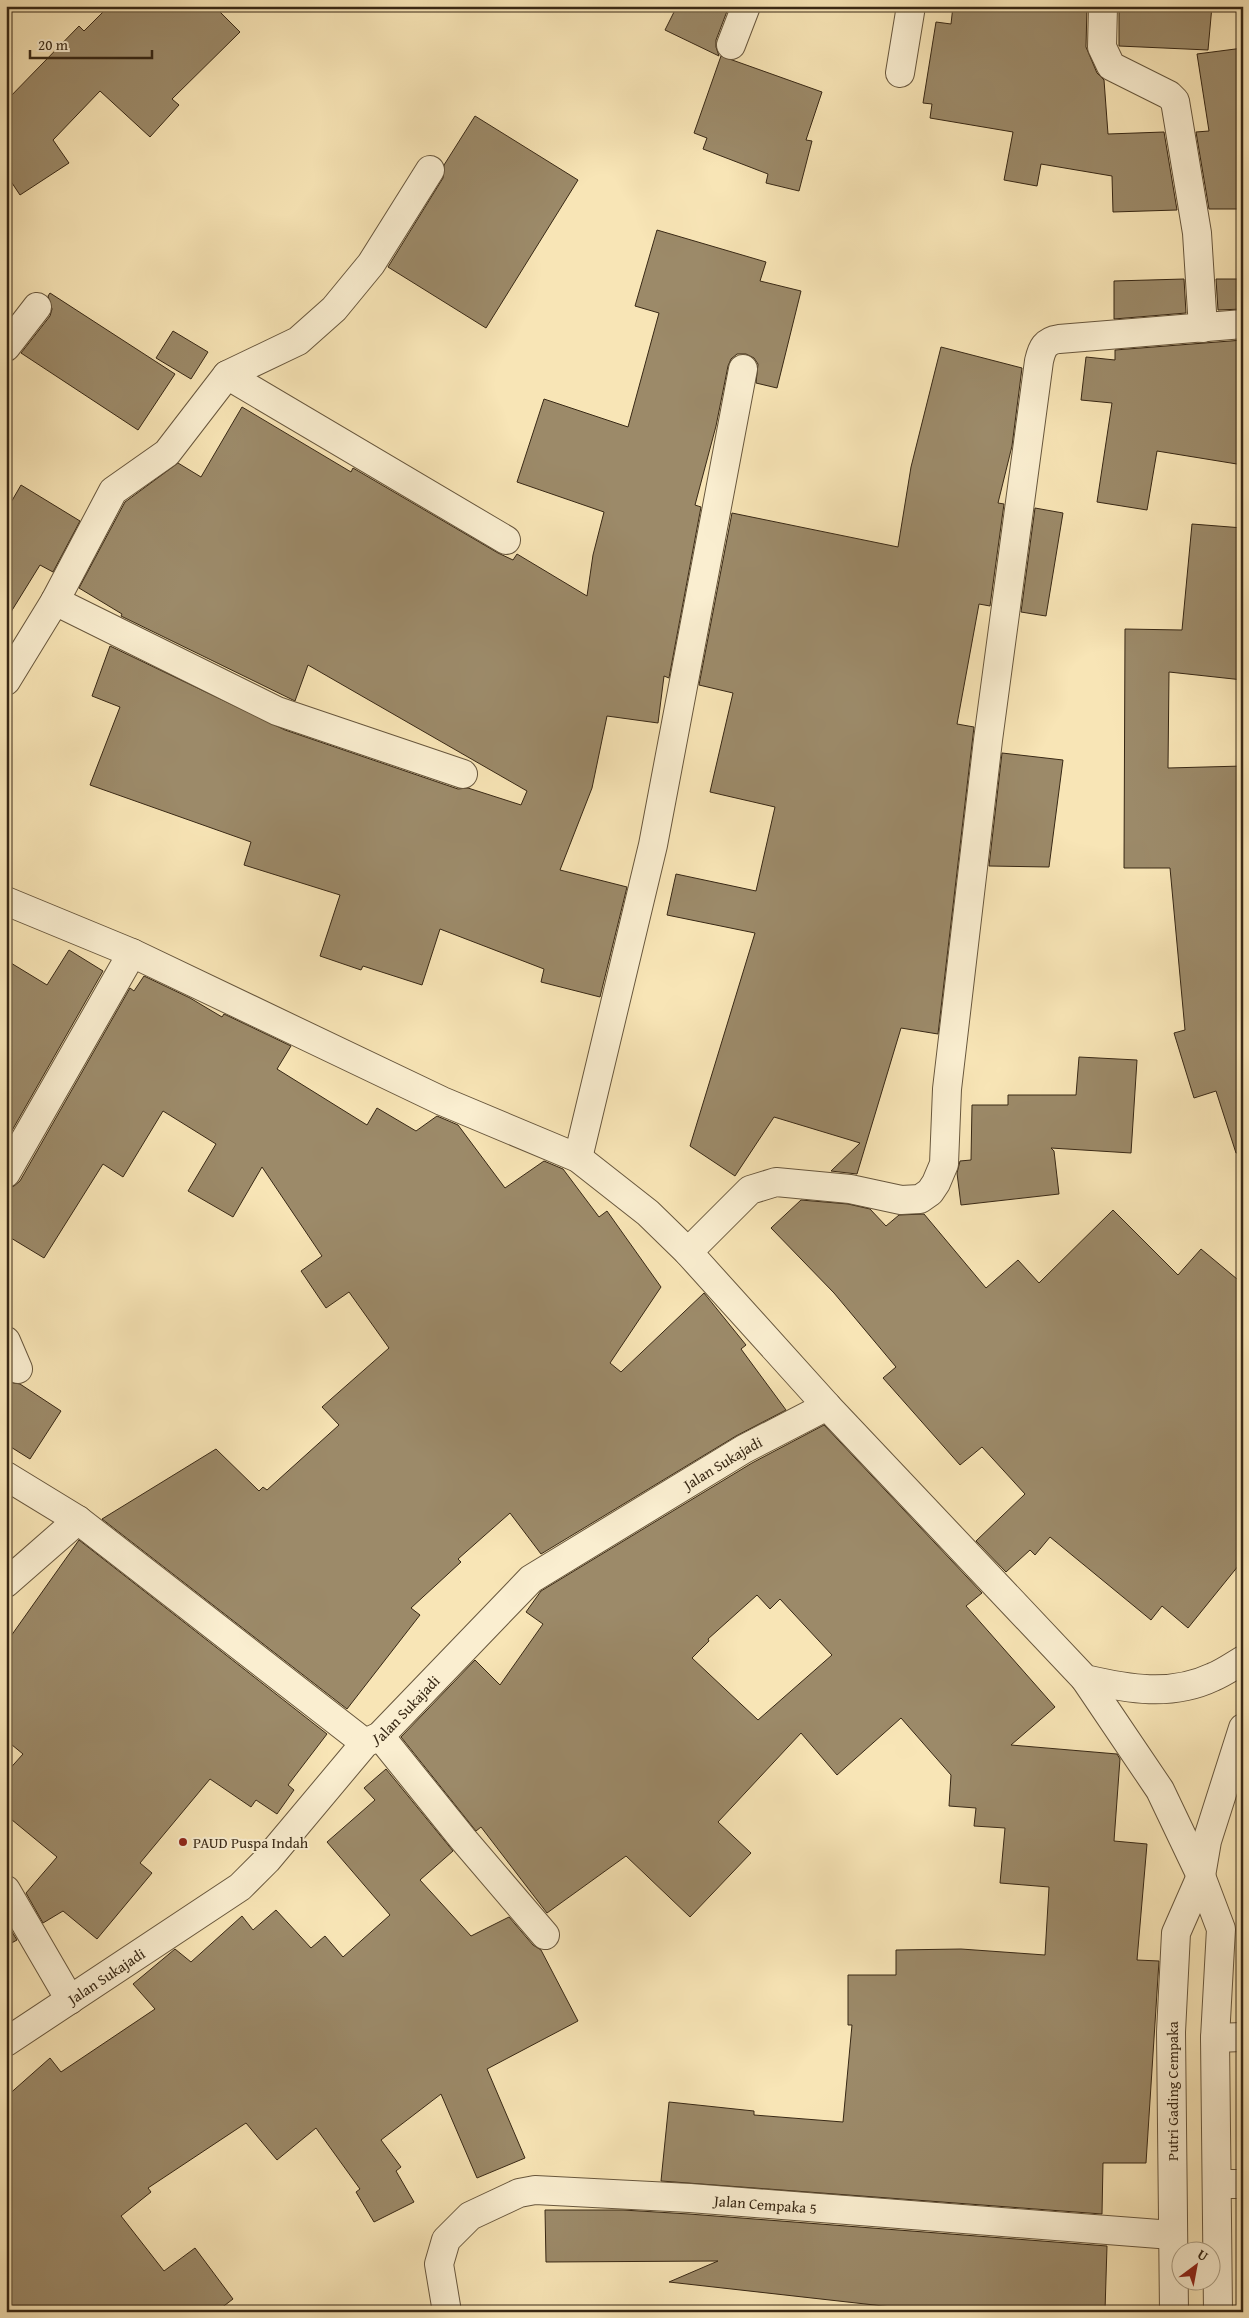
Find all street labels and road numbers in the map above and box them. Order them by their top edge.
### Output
street label: Jalan Sukajadi [677,1431,766,1495]
street label: Jalan Sukajadi [367,1670,444,1749]
street label: Jalan Sukajadi [62,1943,149,2010]
street label: Putri Gading Cempaka [1162,2021,1183,2161]
street label: Jalan Cempaka 5 [712,2189,818,2218]

